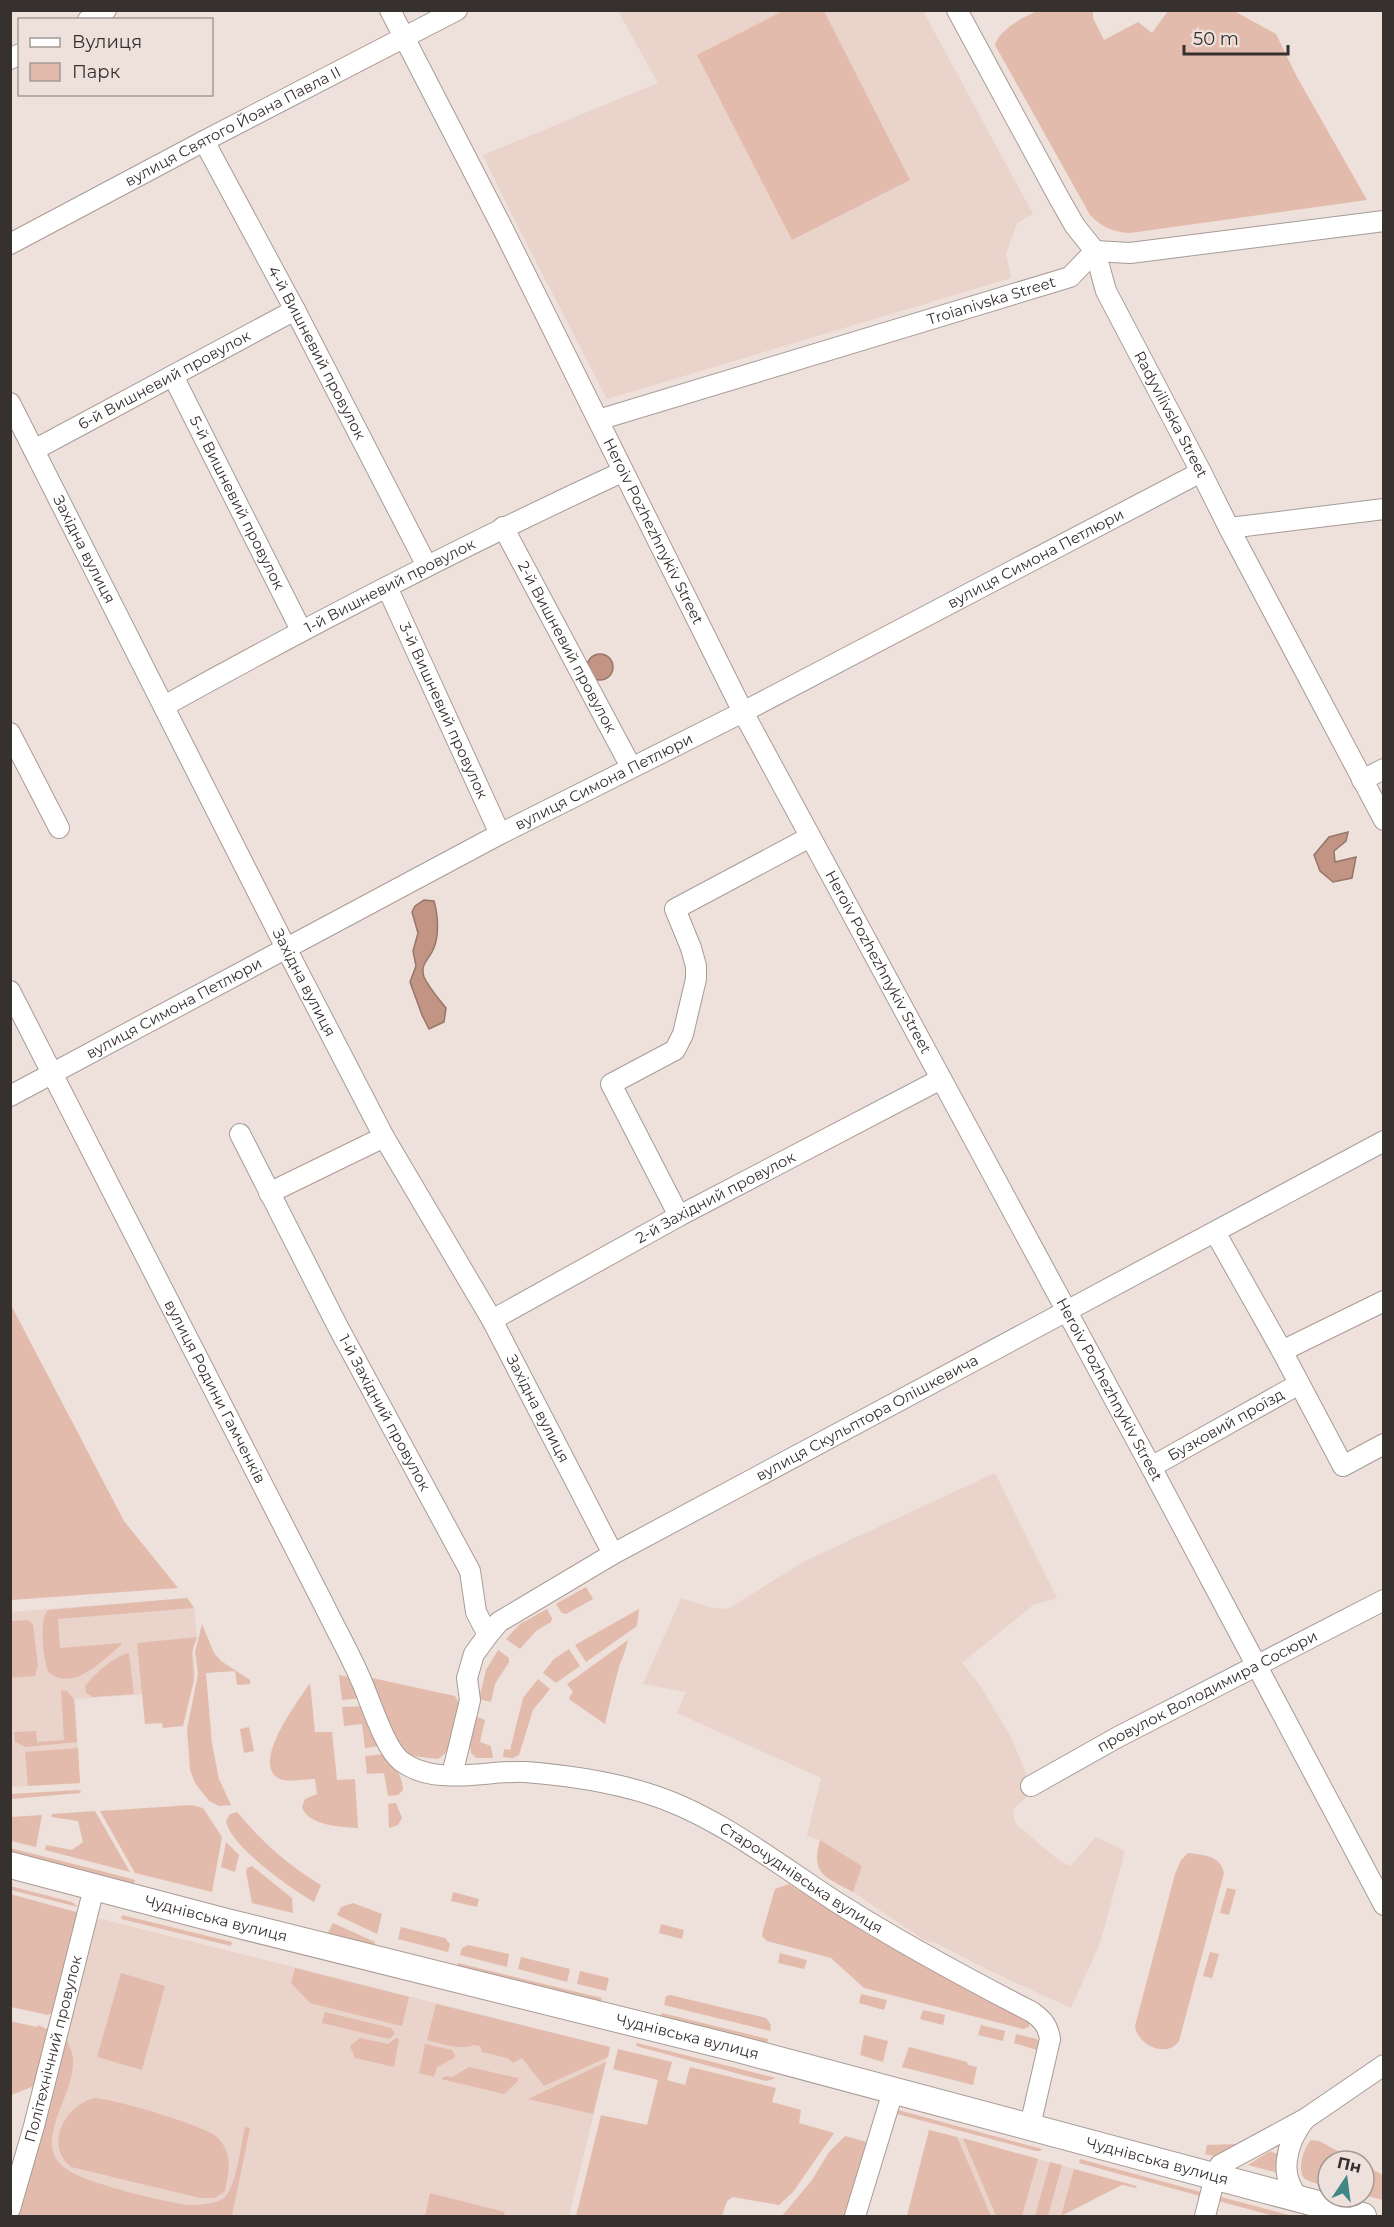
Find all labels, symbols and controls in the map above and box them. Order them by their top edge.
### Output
legend [18,18,213,96]
scale bar [1184,18,1288,56]
text: 50 m [1193,28,1239,50]
text: Вулиця [72,31,142,53]
text: Парк [72,61,121,83]
street label: вулиця Святого Йоана Павла II [122,62,344,190]
street label: 4-й Вишневий провулок [264,262,370,443]
street label: Troianivska Street [925,272,1058,329]
street label: 6-й Вишневий провулок [75,326,254,434]
street label: Radyvilivska Street [1130,348,1212,481]
street label: 5-й Вишневий провулок [186,413,289,593]
street label: Heroiv Pozhezhnykiv Street [599,435,708,627]
street label: Західна вулиця [49,492,120,606]
street label: вулиця Симона Петлюри [944,504,1127,612]
street label: 1-й Вишневий провулок [301,534,478,637]
street label: 2-й Вишневий провулок [514,558,621,736]
street label: 3-й Вишневий провулок [395,619,493,802]
street label: вулиця Симона Петлюри [512,729,696,834]
street label: Heroiv Pozhezhnykiv Street [821,867,936,1057]
street label: Західна вулиця [269,925,340,1040]
street label: вулиця Симона Петлюри [83,953,265,1063]
street label: 2-й Західний провулок [632,1147,799,1247]
street label: Heroiv Pozhezhnykiv Street [1052,1294,1167,1484]
street label: вулиця Родини Гамченків [160,1296,270,1486]
street label: 1-й Західний провулок [335,1331,435,1494]
street label: вулиця Скульптора Олішкевича [752,1350,981,1485]
street label: Західна вулиця [502,1351,574,1466]
street label: Бузковий проїзд [1164,1384,1288,1465]
street label: провулок Володимира Сосюри [1093,1626,1320,1756]
street label: Старочуднівська вулиця [716,1818,887,1937]
street label: Чуднівська вулиця [143,1891,289,1946]
street label: Політехнічний провулок [20,1953,86,2144]
street label: Чуднівська вулиця [614,2009,761,2063]
street label: Чуднівська вулиця [1084,2133,1231,2189]
north arrow [1316,2149,1376,2209]
text: Пн [1335,2153,1363,2177]

